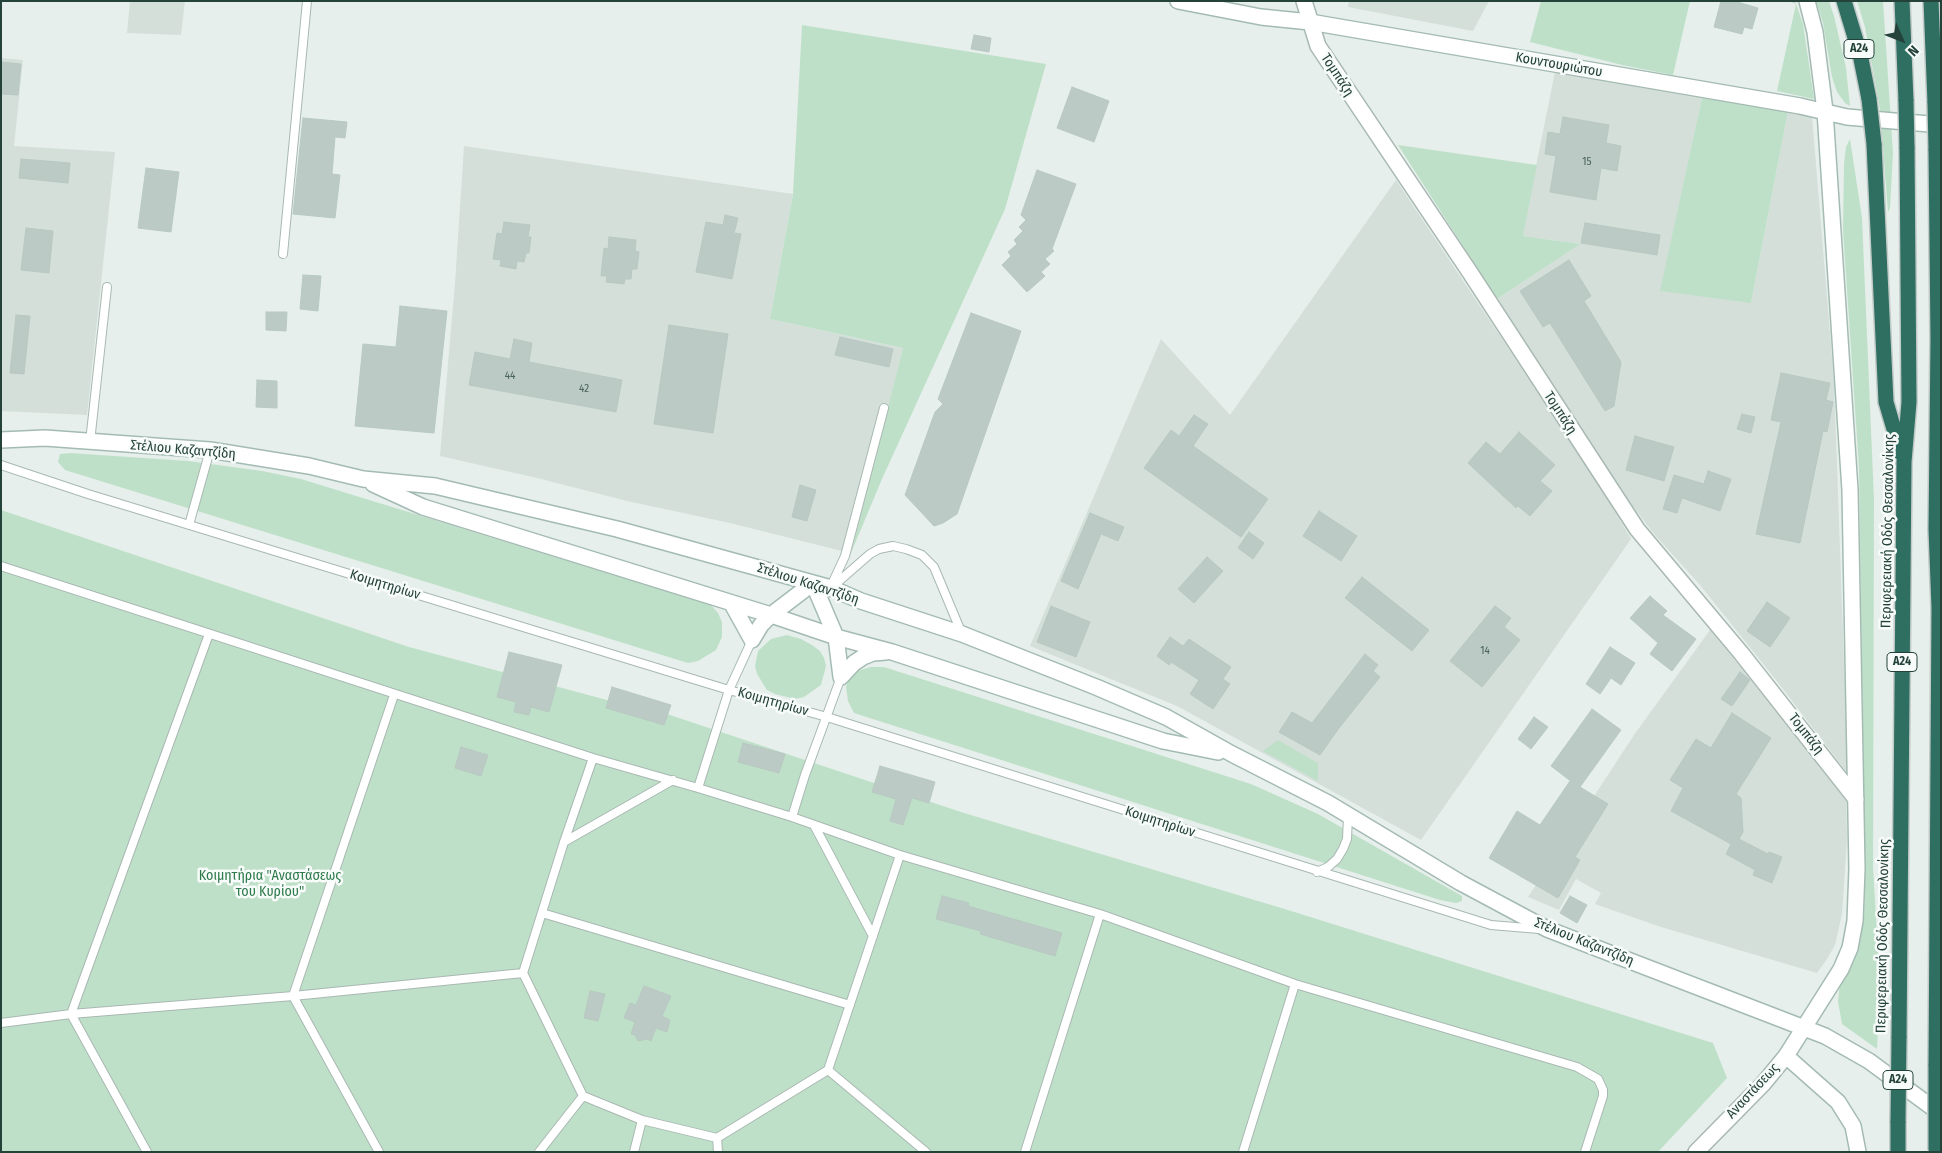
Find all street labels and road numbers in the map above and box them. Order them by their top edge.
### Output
road number: Α24 [1844,40,1874,59]
street label: Κουντουριώτου [1514,49,1604,81]
street label: Τομπάζη [1317,50,1357,100]
street label: Τομπάζη [1540,388,1580,438]
street label: Περιφερειακή Οδός Θεσσαλονίκης [1878,434,1898,628]
street label: Στέλιου Καζαντζίδη [129,437,237,463]
street label: Στέλιου Καζαντζίδη [755,560,861,608]
street label: Κοιμητηρίων [348,566,422,604]
road number: Α24 [1887,652,1917,672]
street label: Κοιμητηρίων [736,684,810,720]
street label: Τομπάζη [1785,710,1827,758]
street label: Κοιμητηρίων [1123,803,1197,841]
street label: Περιφερειακή Οδός Θεσσαλονίκης [1873,839,1893,1033]
street label: Στέλιου Καζαντζίδη [1532,914,1636,970]
street label: Αναστάσεως [1723,1060,1783,1122]
road number: Α24 [1883,1070,1913,1090]

